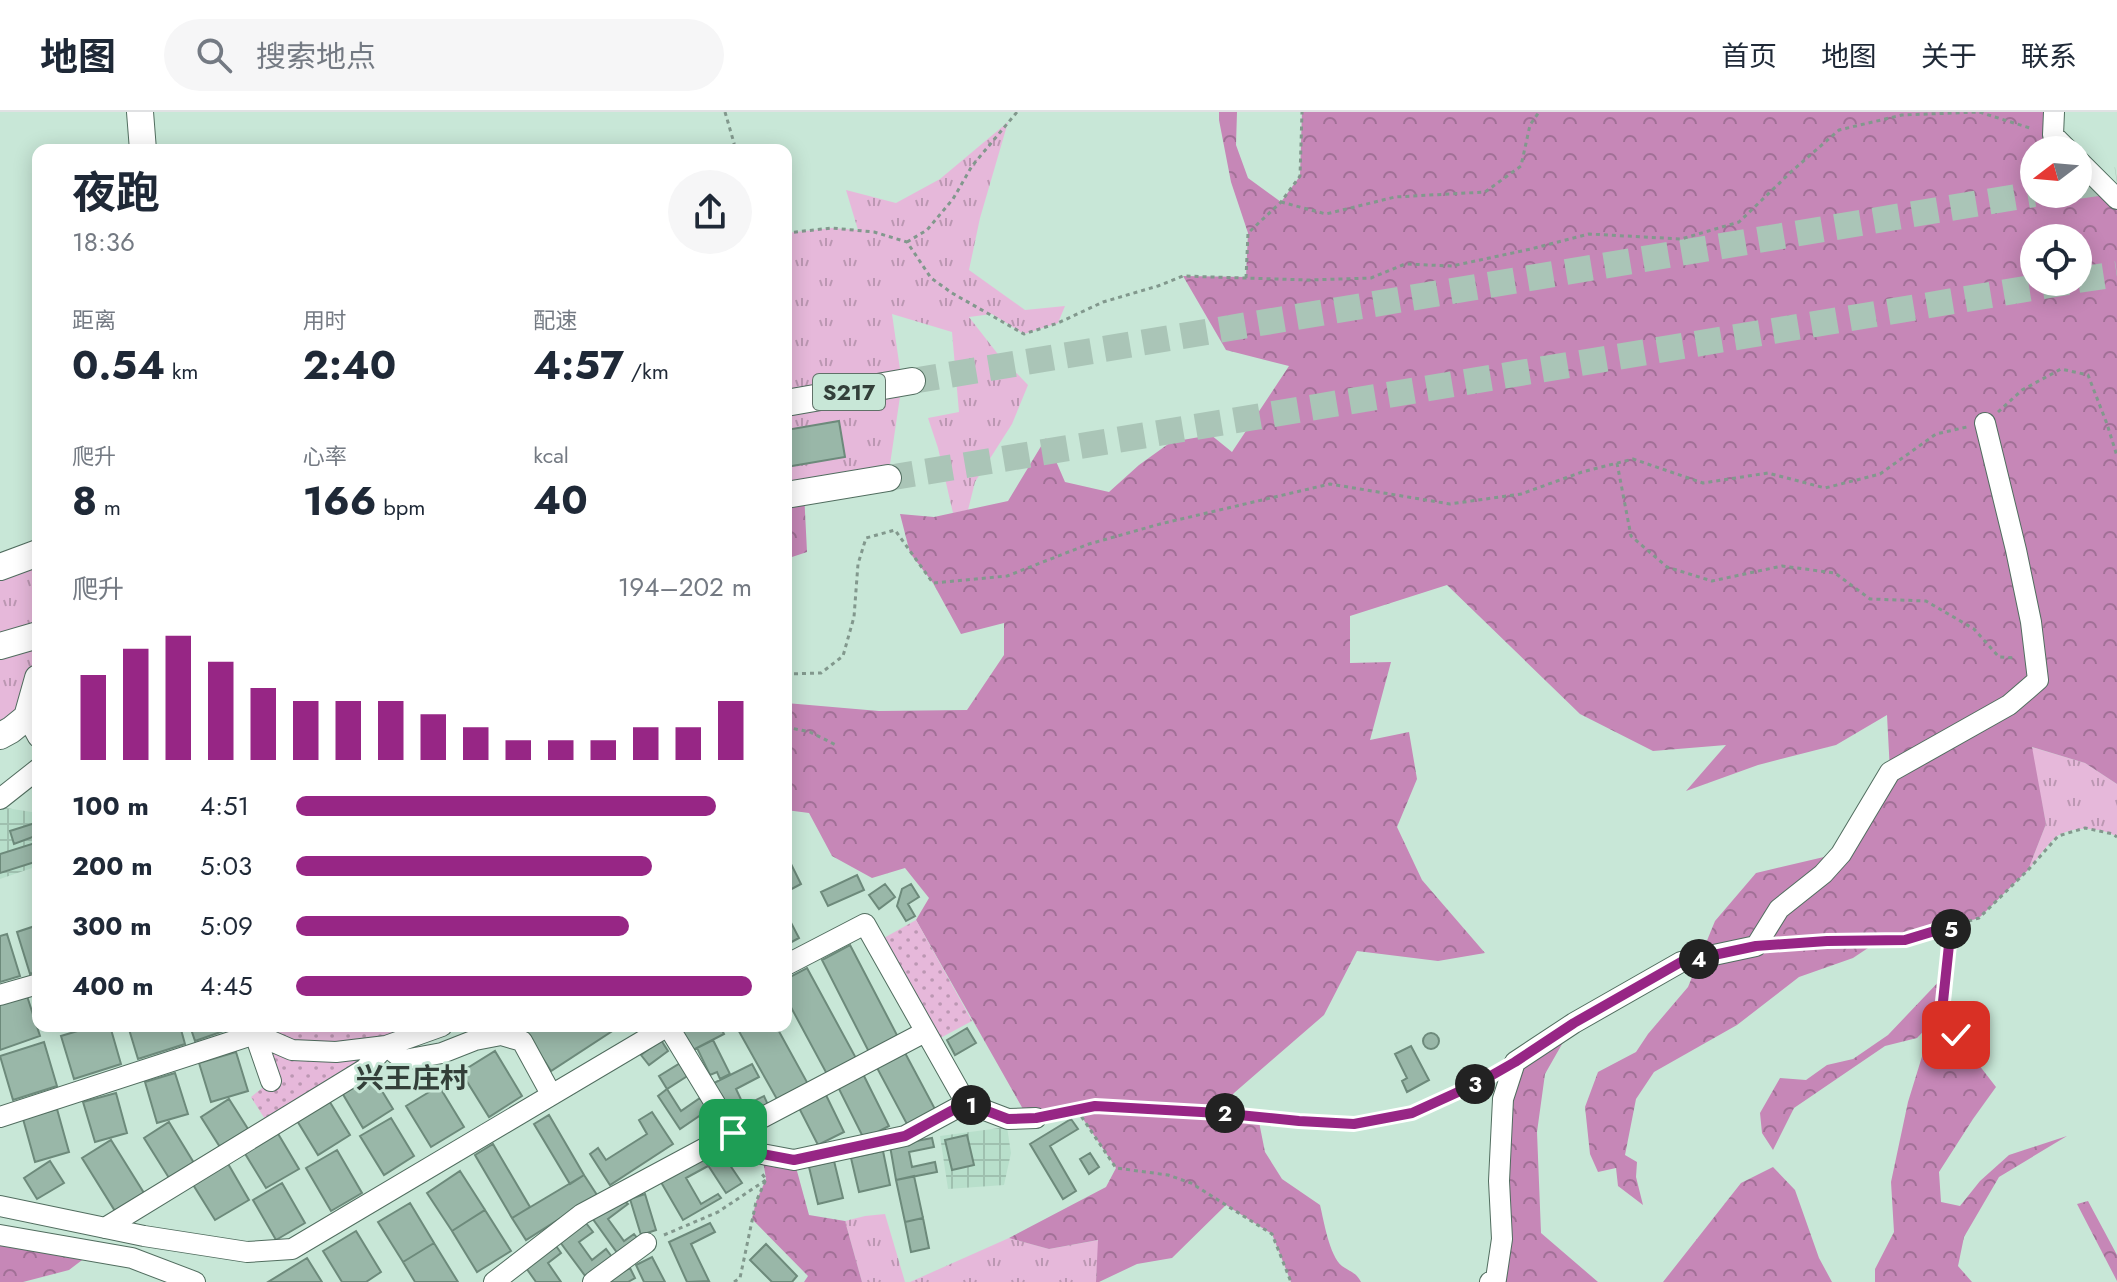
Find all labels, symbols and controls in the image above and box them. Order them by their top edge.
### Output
search box [164,19,724,91]
text: 地图 [40,29,116,84]
icon: search [192,33,236,77]
text: 搜索地点 [256,35,376,78]
text: 首页 [1721,36,1777,77]
text: 地图 [1821,36,1877,77]
text: 关于 [1921,36,1977,77]
text: 联系 [2021,36,2077,77]
north arrow [2020,136,2092,208]
map controls [2020,136,2092,296]
text: 夜跑 [72,161,160,225]
button: share [668,170,752,254]
text: 18:36 [72,223,135,261]
button: locate [2020,224,2092,296]
text: 距离 [72,304,116,336]
text: 用时 [303,304,347,336]
text: 配速 [533,304,577,336]
text: 0.54 [72,336,165,394]
text: 2:40 [303,336,396,394]
text: 4:57 [533,336,624,394]
text: km [165,355,199,387]
text: /km [624,355,669,387]
road number: S217 [813,374,885,410]
text: kcal [533,439,569,471]
text: 爬升 [72,440,116,472]
text: 心率 [303,440,347,472]
text: 40 [533,471,588,529]
text: 8 [72,472,97,530]
text: 166 [303,472,377,530]
text: m [97,491,121,523]
text: bpm [377,491,425,523]
text: 194–202 m [618,568,752,606]
text: 爬升 [72,570,124,608]
text: 100 m [72,787,149,825]
text: 4:51 [200,787,249,825]
text: 200 m [72,847,153,885]
text: 5:03 [200,847,252,885]
text: 300 m [72,907,152,945]
text: 5:09 [200,907,253,945]
pin: 5 [1931,909,1971,949]
text: 5 [1944,913,1958,945]
pin: 4 [1679,939,1719,979]
text: 4 [1691,943,1707,975]
text: 400 m [72,967,154,1005]
text: 4:45 [200,967,253,1005]
pin [1922,1001,1990,1069]
icon: check [1934,1013,1978,1057]
district label: 兴王庄村 [356,1058,468,1099]
pin: 3 [1455,1064,1495,1104]
text: 3 [1468,1068,1482,1100]
pin: 1 [951,1085,991,1125]
text: 1 [965,1089,977,1121]
pin: 2 [1205,1093,1245,1133]
text: 2 [1218,1097,1232,1129]
pin [699,1099,767,1167]
icon: arrive [711,1111,755,1155]

